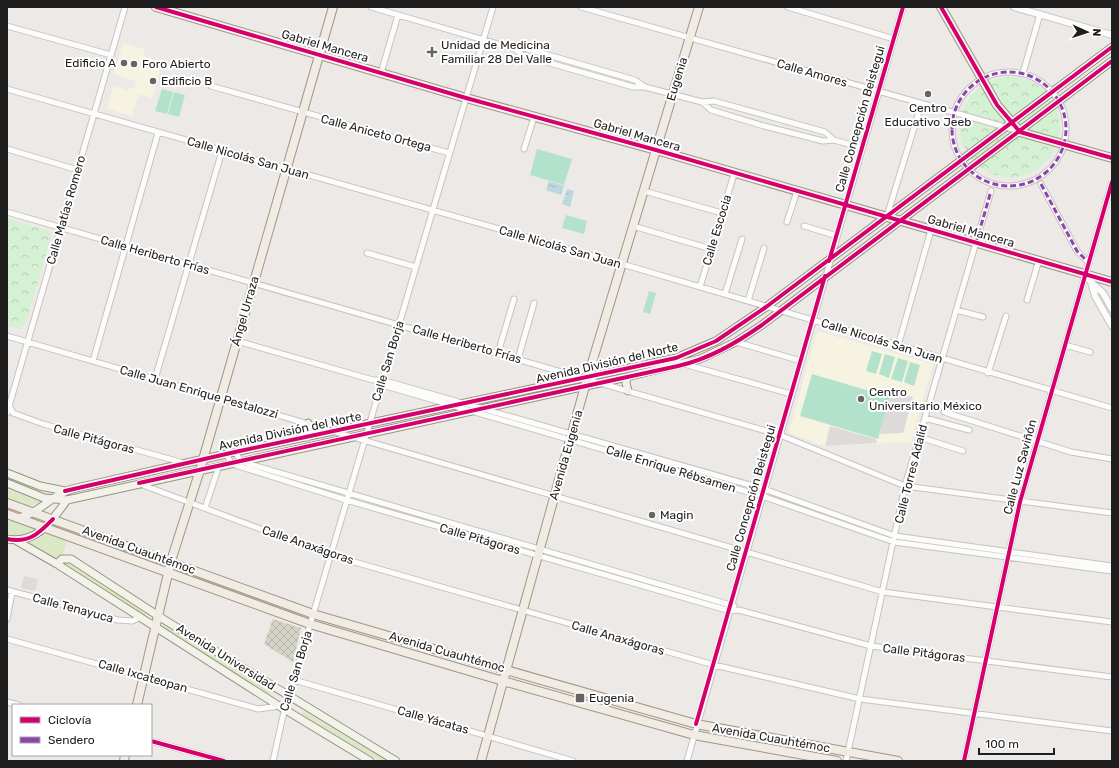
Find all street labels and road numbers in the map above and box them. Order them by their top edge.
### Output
street label: Gabriel Mancera [280,27,370,65]
street label: Calle Concepción Beistegui [832,44,888,194]
street label: Eugenia [664,55,690,103]
street label: Calle Amores [775,56,849,90]
street label: Calle Aniceto Ortega [319,112,433,154]
street label: Gabriel Mancera [592,116,682,154]
street label: Calle Nicolás San Juan [185,134,311,182]
street label: Calle Matías Romero [44,154,88,266]
street label: Calle Escocia [700,193,734,267]
street label: Gabriel Mancera [926,212,1016,250]
street label: Calle Nicolás San Juan [497,223,623,271]
street label: Calle Heriberto Frías [99,233,211,277]
street label: Ángel Urraza [228,275,262,347]
street label: Calle Nicolás San Juan [819,316,945,366]
street label: Calle San Borja [369,319,407,403]
street label: Calle Heriberto Frías [411,322,523,366]
street label: Avenida División del Norte [535,340,680,386]
street label: Calle Juan Enrique Pestalozzi [118,363,280,421]
street label: Avenida Eugenia [546,408,586,502]
street label: Avenida División del Norte [217,409,363,453]
street label: Calle Luz Saviñón [1001,418,1039,516]
street label: Calle Pitágoras [52,421,136,457]
street label: Calle Concepción Beistegui [723,423,779,573]
street label: Calle Torres Adalid [892,423,930,525]
street label: Calle Enrique Rébsamen [604,443,738,495]
street label: Calle Pitágoras [438,521,522,557]
street label: Avenida Cuauhtémoc [80,523,198,577]
street label: Calle Anaxágoras [260,523,356,567]
street label: Calle Tenayuca [31,590,115,626]
street label: Calle Anaxágoras [570,618,666,658]
street label: Avenida Universidad [174,621,278,693]
street label: Calle San Borja [277,629,315,713]
street label: Avenida Cuauhtémoc [388,629,507,675]
street label: Calle Pitágoras [882,641,966,665]
street label: Calle Ixcateopan [97,657,189,695]
street label: Calle Yácatas [396,703,470,737]
street label: Avenida Cuauhtémoc [711,721,831,755]

